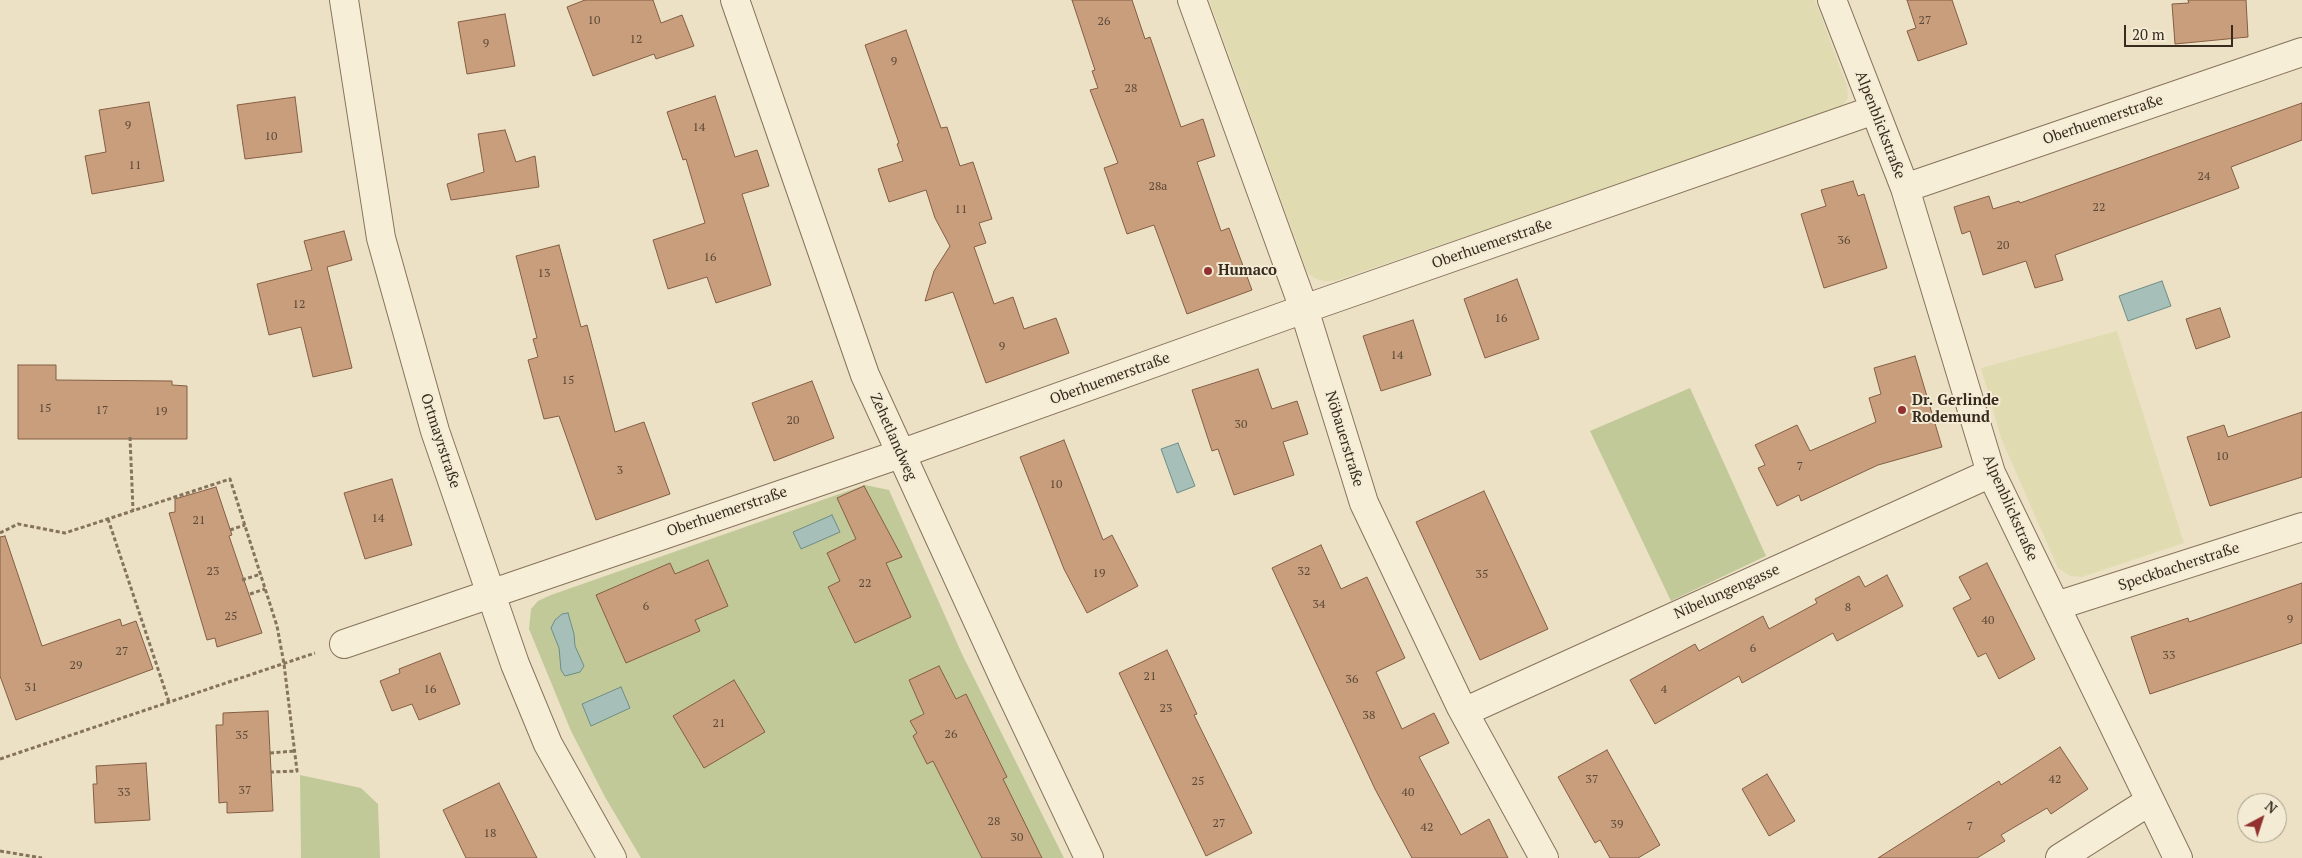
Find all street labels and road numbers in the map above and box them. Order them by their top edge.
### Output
street label: Alpenblickstraße [1851,68,1909,182]
street label: Oberhuemerstraße [2040,91,2166,149]
street label: Oberhuemerstraße [1429,215,1555,273]
street label: Oberhuemerstraße [1048,349,1172,409]
street label: Nöbauerstraße [1321,389,1367,489]
street label: Ortmayrstraße [416,391,464,491]
street label: Zehetlandweg [866,391,920,483]
street label: Alpenblickstraße [1979,452,2041,564]
street label: Oberhuemerstraße [664,483,790,541]
street label: Speckbacherstraße [2116,539,2242,595]
street label: Nibelungengasse [1671,561,1783,623]

